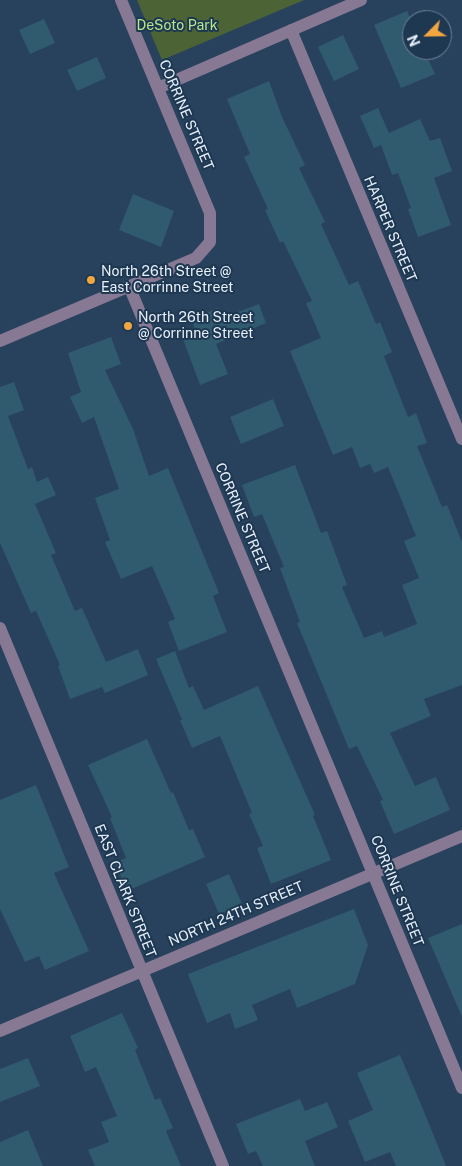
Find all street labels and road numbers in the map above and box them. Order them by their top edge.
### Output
street label: CORRINE STREET [155,57,217,173]
street label: HARPER STREET [360,173,420,285]
street label: CORRINE STREET [211,460,273,576]
street label: EAST CLARK STREET [91,822,159,960]
street label: CORRINE STREET [367,833,427,949]
street label: NORTH 24TH STREET [166,878,306,950]

